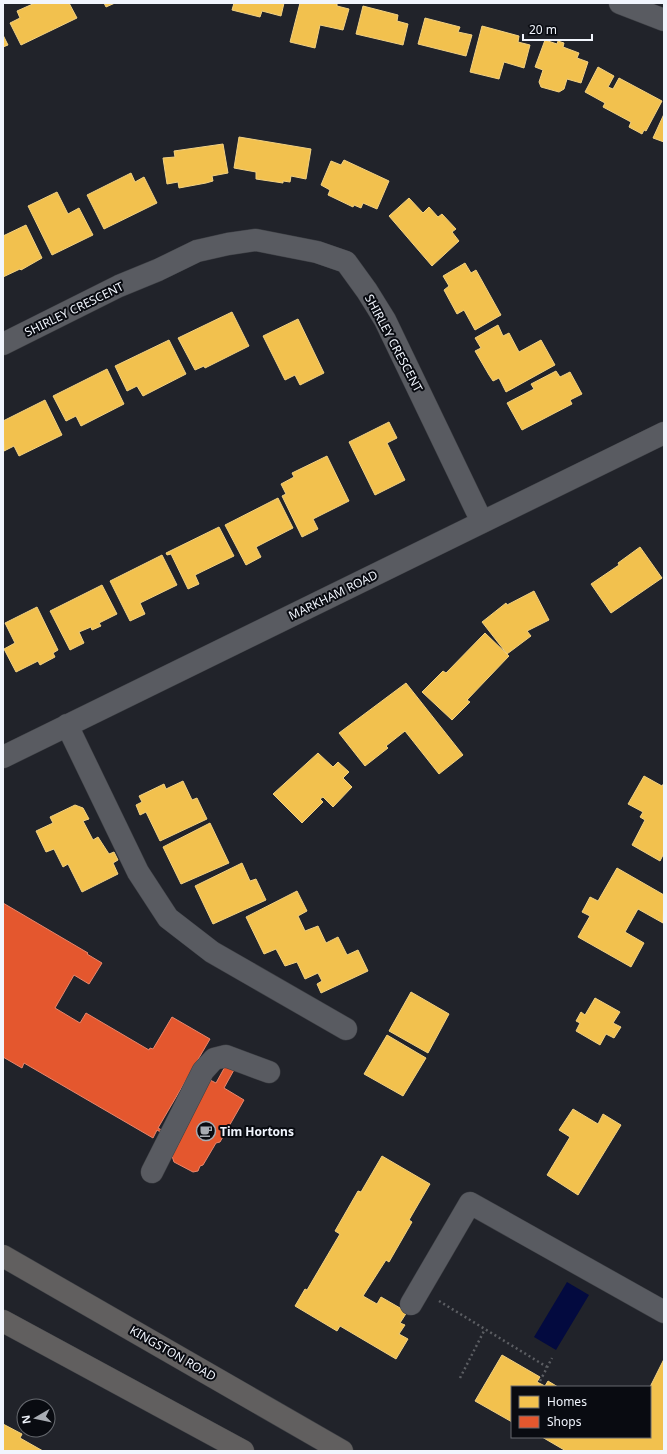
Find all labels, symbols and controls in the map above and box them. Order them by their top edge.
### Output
scale bar [523,16,592,42]
text: 20 m [529,21,557,38]
street label: SHIRLEY CRESCENT [22,277,127,340]
street label: SHIRLEY CRESCENT [361,291,427,395]
street label: MARKHAM ROAD [286,566,381,624]
cafe icon: Tim Hortons [195,1120,217,1142]
place label: Tim Hortons [220,1123,294,1140]
street label: KINGSTON ROAD [127,1321,219,1385]
legend [511,1386,651,1438]
text: Homes [547,1393,587,1410]
north arrow [16,1398,56,1438]
text: Shops [547,1413,582,1430]
text: N [18,1414,34,1425]

